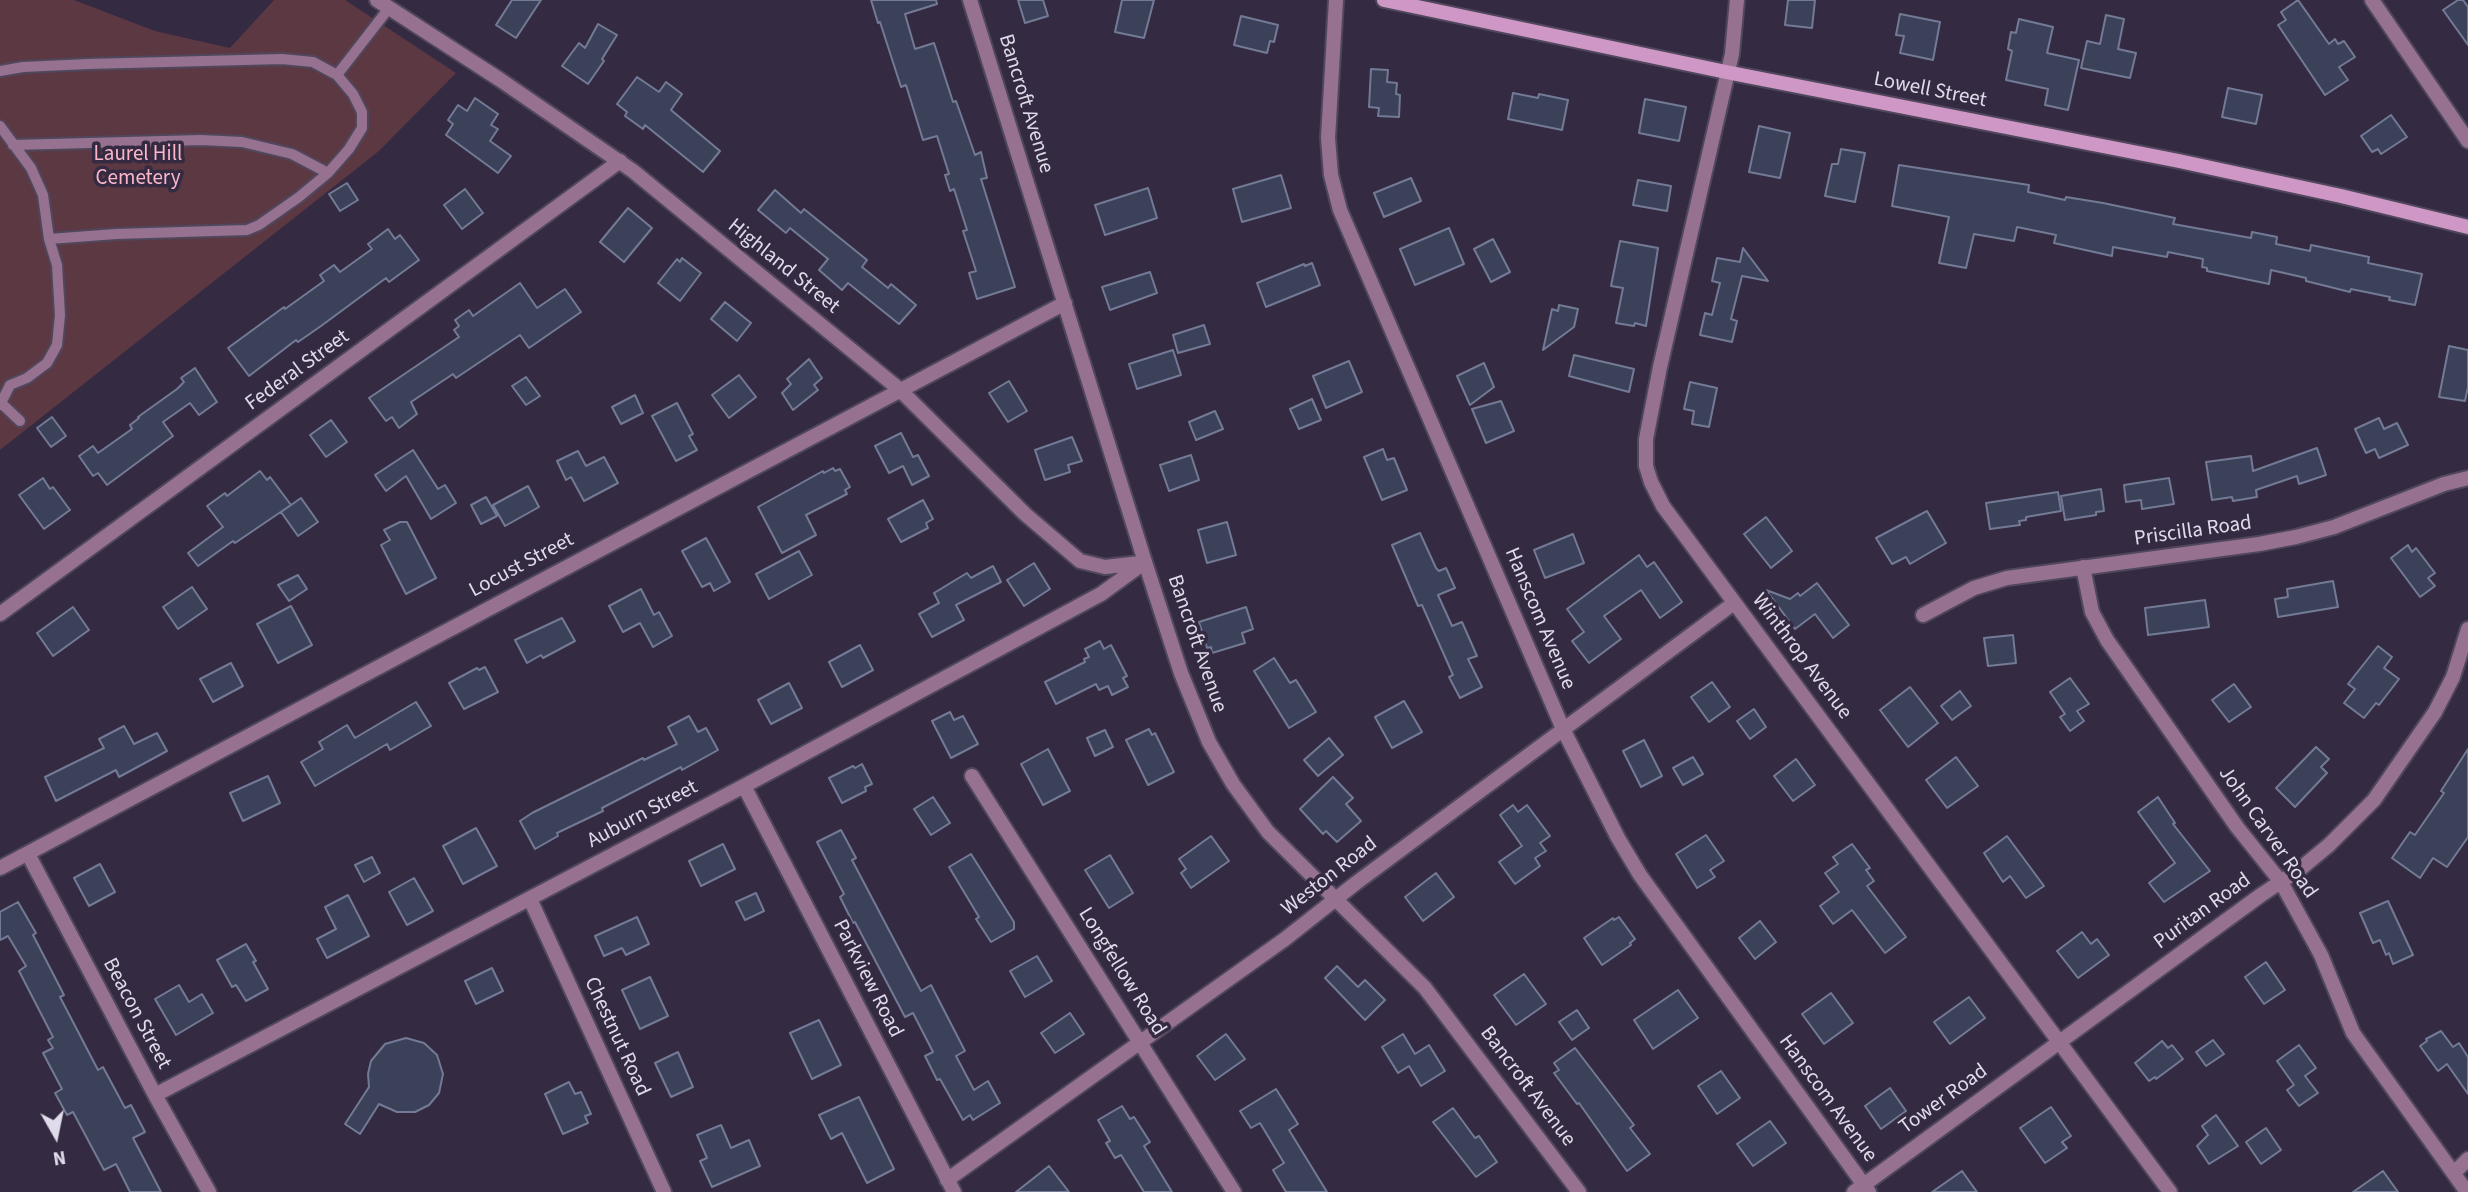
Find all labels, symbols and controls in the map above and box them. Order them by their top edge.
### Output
street label: Bancroft Avenue [992,32,1058,176]
street label: Lowell Street [1872,68,1988,114]
park label: Laurel Hill Cemetery [94,142,182,192]
street label: Highland Street [722,214,844,320]
street label: Federal Street [241,325,355,417]
street label: Priscilla Road [2133,511,2253,553]
street label: Locust Street [465,528,579,604]
street label: Hanscom Avenue [1498,544,1580,694]
street label: Bancroft Avenue [1161,572,1231,716]
street label: Winthrop Avenue [1746,589,1856,725]
street label: John Carver Road [2212,762,2322,904]
street label: Auburn Street [584,775,702,855]
street label: Weston Road [1277,832,1383,922]
street label: Puritan Road [2150,868,2256,956]
street label: Longfellow Road [1072,903,1170,1041]
street label: Parkview Road [826,916,908,1042]
street label: Beacon Street [96,954,176,1074]
street label: Chestnut Road [577,973,655,1101]
street label: Bancroft Avenue [1474,1022,1580,1152]
street label: Hanscom Avenue [1772,1030,1882,1168]
street label: Tower Road [1895,1059,1993,1141]
north arrow [21,1101,91,1171]
text: N [51,1143,68,1172]

